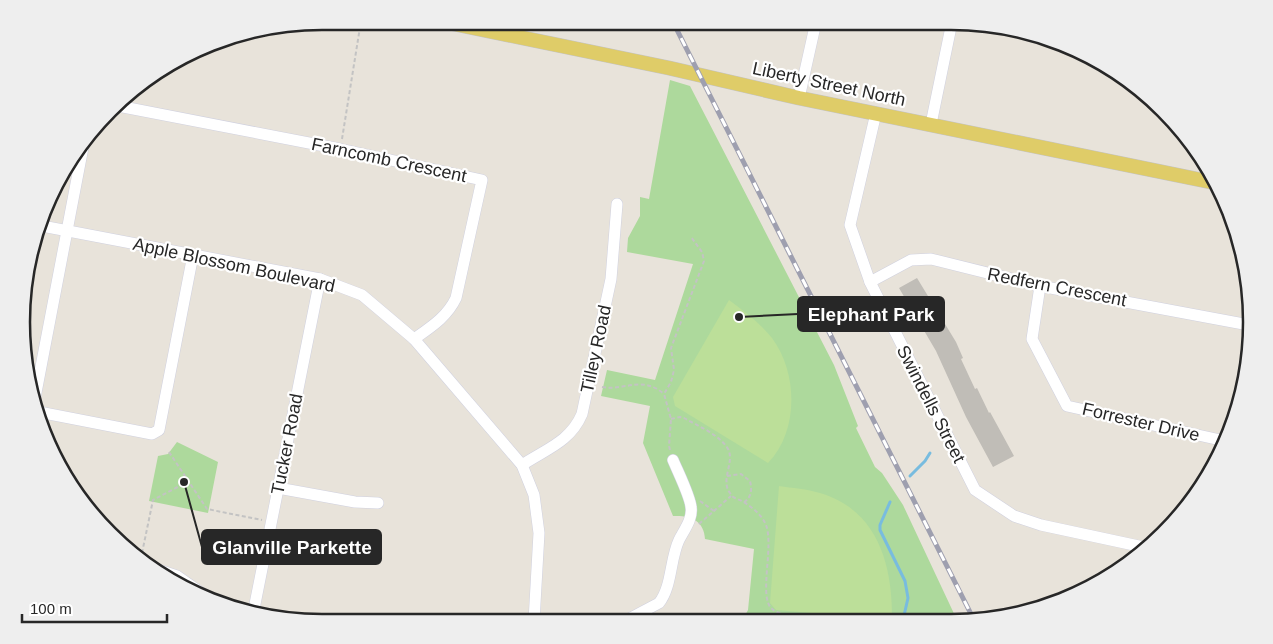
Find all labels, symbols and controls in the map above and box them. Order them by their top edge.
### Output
street label: Liberty Street North [751,58,907,110]
street label: Farncomb Crescent [310,134,468,186]
street label: Apple Blossom Boulevard [131,234,337,296]
street label: Redfern Crescent [986,264,1128,310]
callout: Elephant Park [798,297,944,331]
street label: Tilley Road [577,303,615,395]
text: Elephant Park [808,304,935,325]
street label: Swindells Street [893,342,969,466]
street label: Tucker Road [267,392,307,496]
street label: Forrester Drive [1080,399,1202,445]
callout: Glanville Parkette [202,530,381,564]
text: Glanville Parkette [212,537,372,558]
scale bar [22,592,168,624]
text: 100 m [30,600,72,617]

